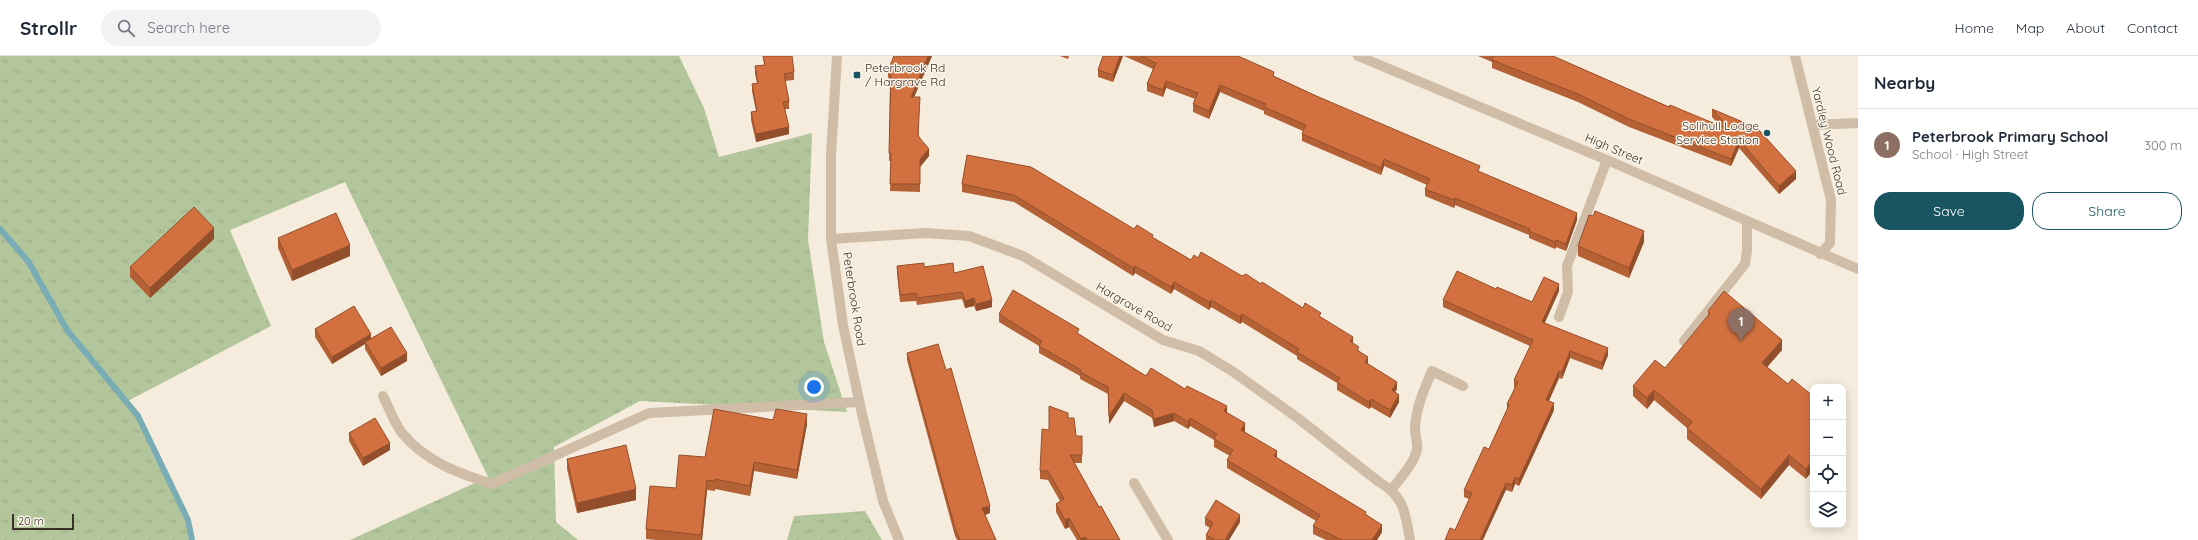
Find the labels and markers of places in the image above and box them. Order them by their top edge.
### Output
place label: Peterbrook Rd / Hargrave Rd [865,60,946,89]
marker: Peterbrook Rd / Hargrave Rd [852,70,862,80]
place label: Solihull Lodge Service Station [1676,118,1759,147]
marker: Solihull Lodge Service Station [1762,128,1772,138]
pin: 1 [1728,308,1754,341]

